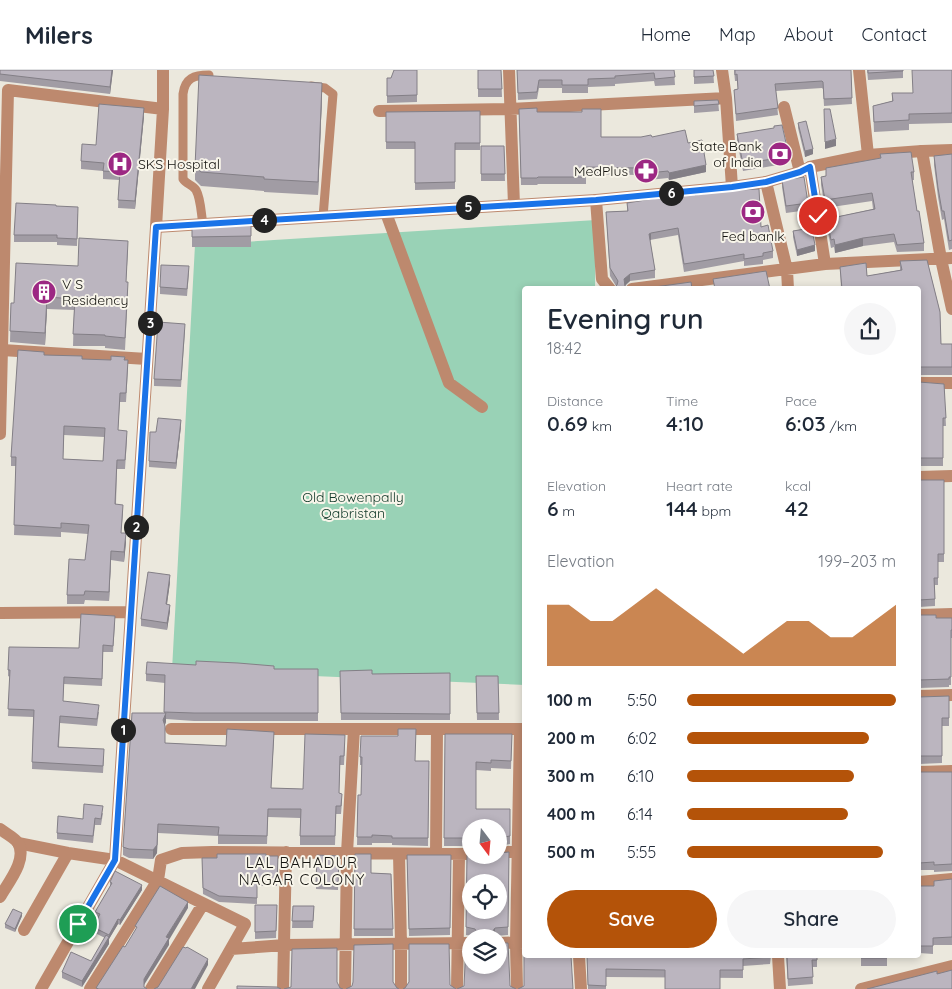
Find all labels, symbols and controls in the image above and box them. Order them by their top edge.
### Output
text: Milers [25,20,93,50]
text: Home [641,23,691,46]
text: Map [719,23,756,46]
text: About [784,23,834,46]
text: Contact [862,23,927,46]
place label: State Bank of India [691,137,762,171]
bank icon: State Bank of India [767,141,793,167]
hospital icon: SKS Hospital [107,151,133,177]
place label: SKS Hospital [138,155,220,173]
pharmacy icon: MedPlus [633,158,659,184]
place label: MedPlus [574,162,628,180]
pin: 6 [658,180,684,206]
text: 6 [668,184,675,202]
pin: 5 [456,194,480,220]
pin [797,195,839,237]
text: 5 [464,198,473,216]
bank icon: Fed banlk [740,199,766,225]
icon: check [804,202,832,230]
pin: 4 [252,208,276,232]
text: 4 [260,211,269,229]
place label: Fed banlk [721,227,785,245]
place label: V S Residency [62,275,128,309]
building icon: V S Residency [31,279,57,305]
text: Evening run [547,301,704,336]
button: share [844,303,896,355]
pin: 3 [138,310,162,336]
text: 3 [147,314,154,332]
text: 18:42 [547,338,582,358]
text: Distance [547,392,603,410]
text: Time [666,392,698,410]
text: Pace [785,392,817,410]
text: 0.69 [547,410,588,436]
text: 4:10 [666,410,704,436]
text: 6:03 [785,410,826,436]
text: km [588,417,612,435]
text: /km [826,417,857,435]
text: Elevation [547,477,606,495]
text: Heart rate [666,477,733,495]
text: kcal [785,477,811,495]
park label: Old Bowenpally Qabristan [302,488,404,522]
text: 6 [547,495,559,521]
text: 144 [666,495,698,521]
text: 42 [785,495,809,521]
text: m [559,502,575,520]
text: bpm [698,502,731,520]
pin: 2 [124,514,148,540]
text: 2 [133,518,140,536]
text: Elevation [547,551,614,571]
text: 199–203 m [818,551,896,571]
text: 100 m [547,690,592,710]
text: 5:50 [627,690,657,710]
pin: 1 [110,718,136,742]
text: 1 [121,721,126,739]
text: 200 m [547,728,595,748]
text: 6:02 [627,728,657,748]
text: 300 m [547,766,594,786]
text: 6:10 [627,766,654,786]
text: 400 m [547,804,595,824]
text: 6:14 [627,804,653,824]
north arrow [462,819,508,864]
map controls [462,819,507,974]
text: 500 m [547,842,595,862]
text: 5:55 [627,842,656,862]
district label: LAL BAHADUR NAGAR COLONY [239,853,365,889]
button: locate [462,874,507,919]
button: Save [547,890,717,948]
button: Share [727,890,896,948]
pin [57,903,99,945]
icon: arrive [64,910,92,938]
button: layers [462,929,507,974]

